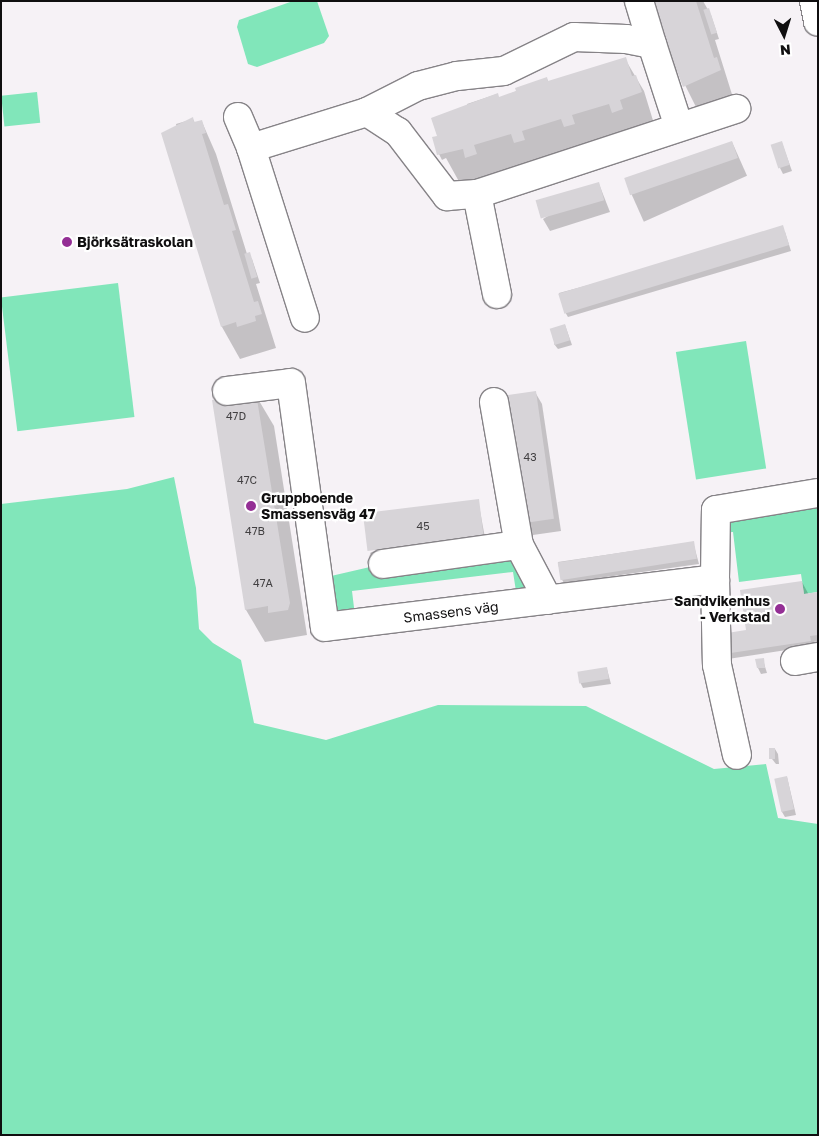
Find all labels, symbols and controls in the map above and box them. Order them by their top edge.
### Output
north arrow [759,10,809,60]
text: N [779,42,791,59]
place label: Björksätraskolan [77,234,193,250]
marker: Björksätraskolan [61,236,73,248]
house number: 47D [226,409,246,423]
house number: 43 [523,450,537,464]
house number: 47C [237,473,257,487]
place label: Gruppboende Smassensväg 47 [261,490,375,522]
marker: Gruppboende Smassensväg 47 [245,500,257,512]
house number: 45 [416,519,430,533]
house number: 47B [245,524,265,538]
house number: 47A [253,576,273,590]
place label: Sandvikenhus - Verkstad [674,593,770,626]
street label: Smassens väg [402,598,500,626]
marker: Sandvikenhus - Verkstad [774,603,786,615]

